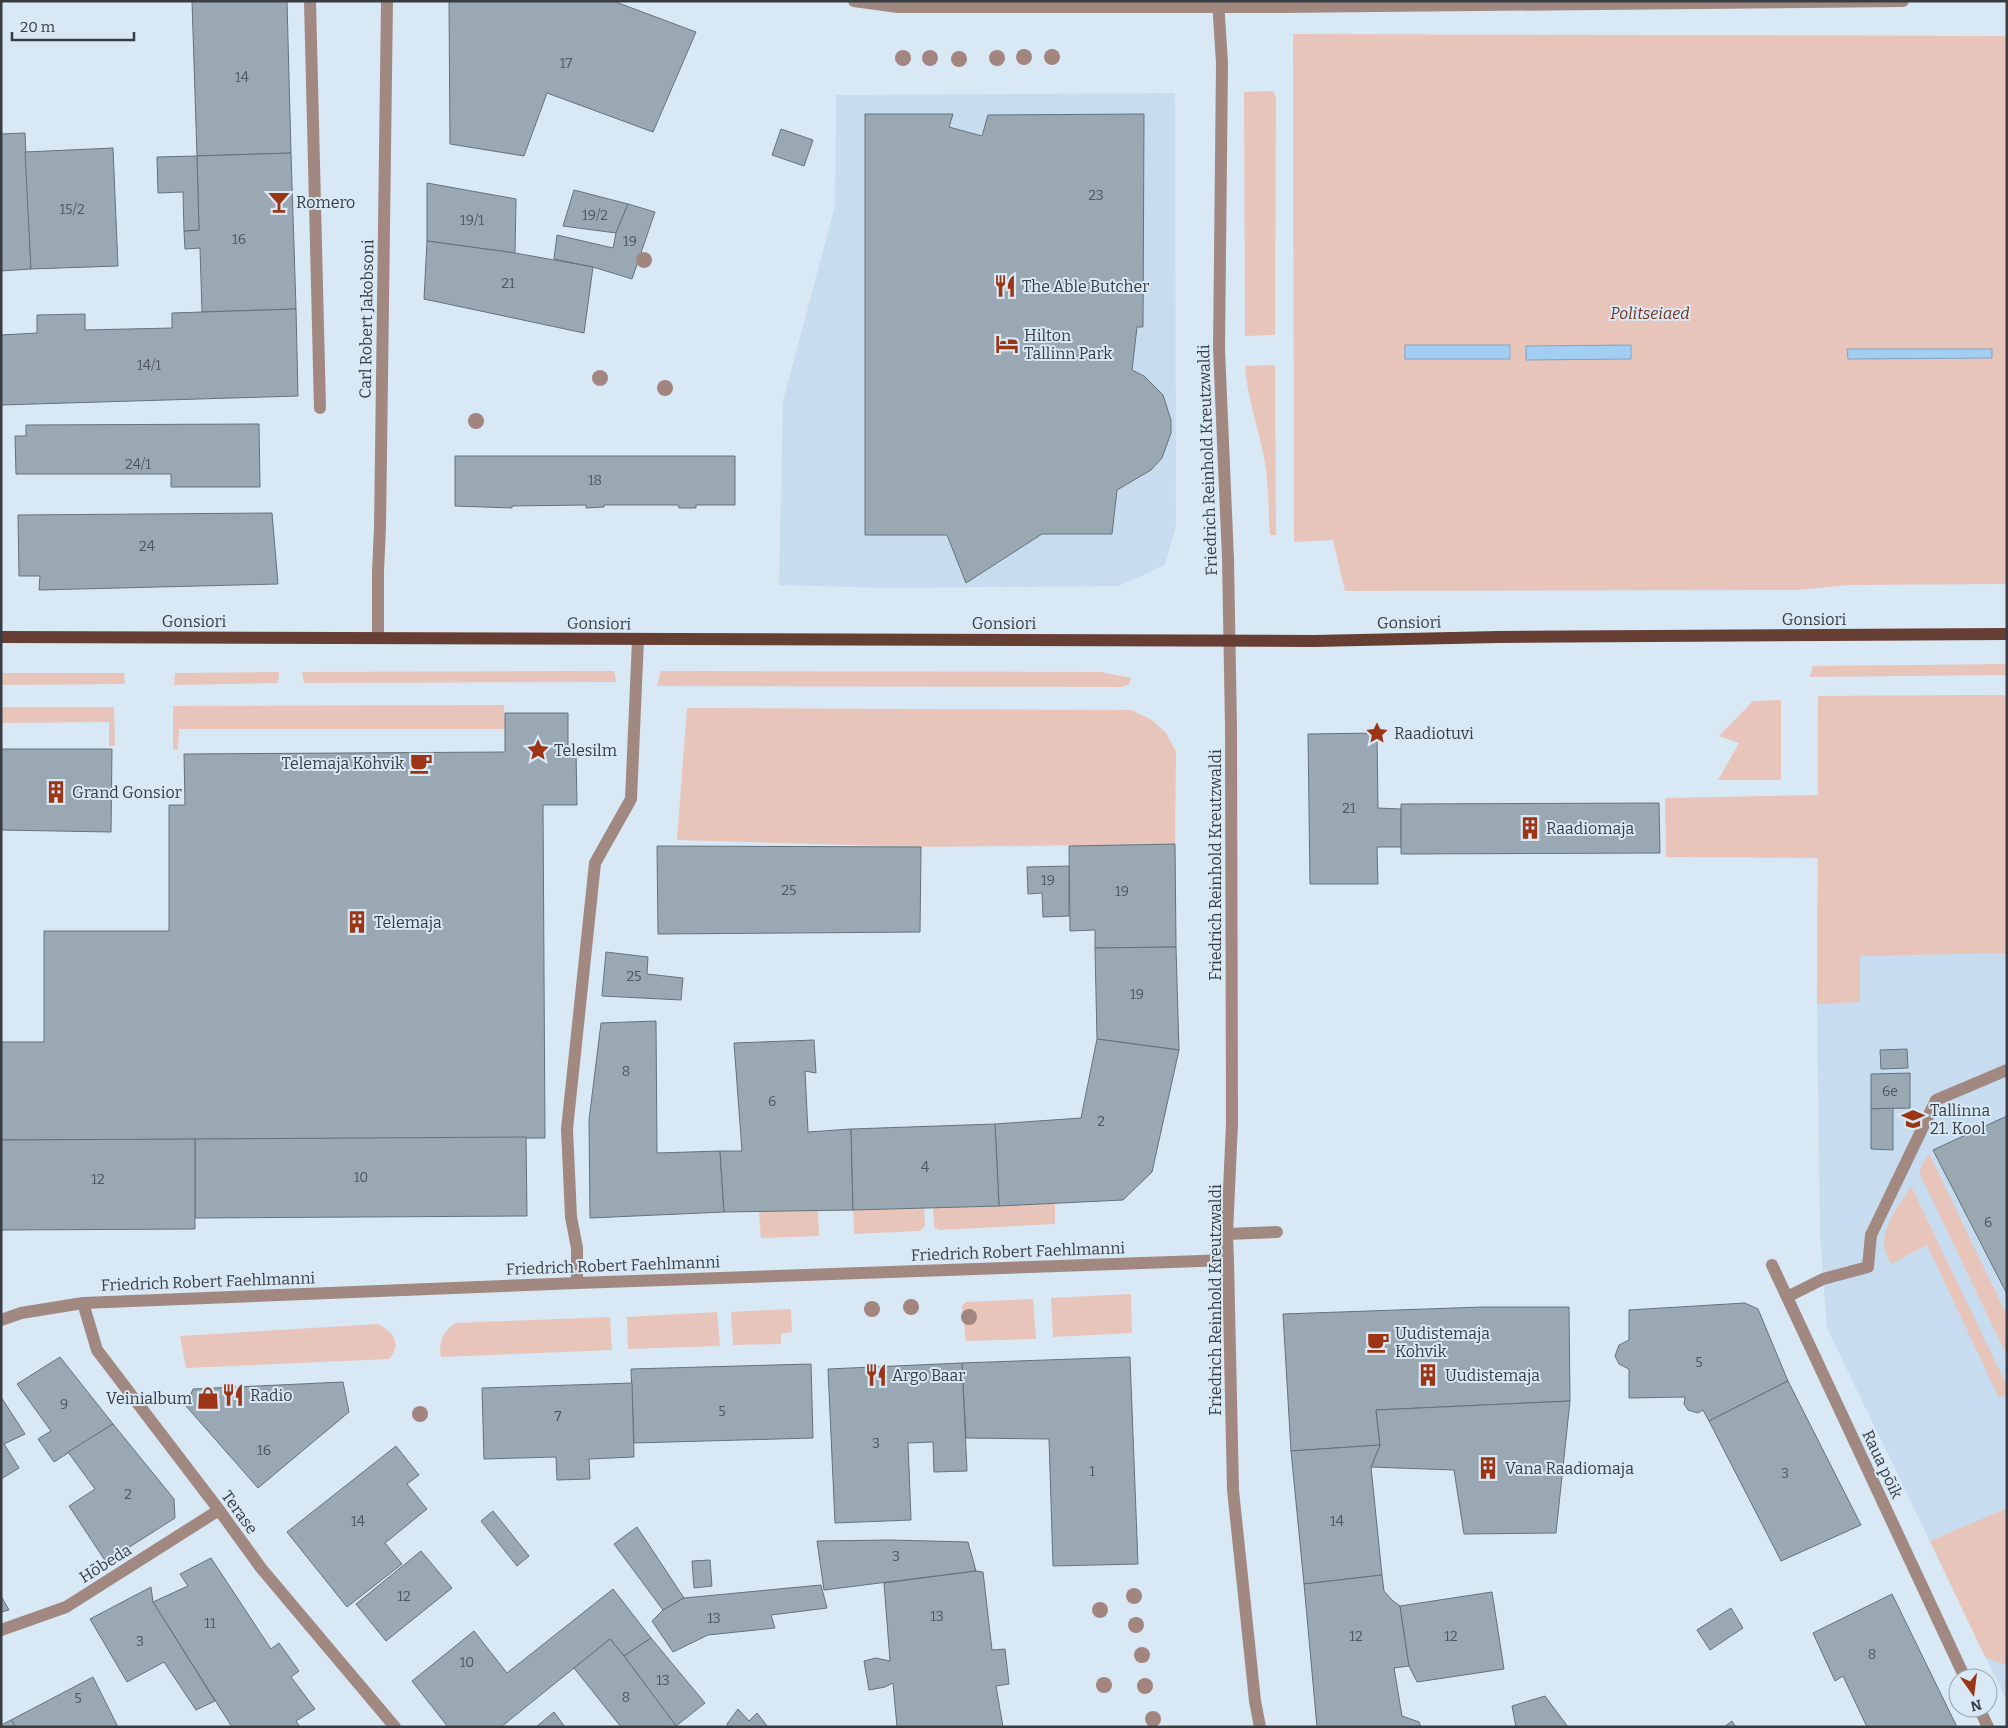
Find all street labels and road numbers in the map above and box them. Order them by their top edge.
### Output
street label: Carl Robert Jakobsoni [356,239,377,399]
street label: Friedrich Reinhold Kreutzwaldi [1194,344,1221,576]
street label: Gonsiori [1782,610,1846,629]
street label: Gonsiori [162,612,226,631]
street label: Gonsiori [1377,612,1442,633]
street label: Gonsiori [567,613,632,634]
street label: Gonsiori [972,614,1036,633]
street label: Friedrich Reinhold Kreutzwaldi [1206,749,1225,981]
street label: Friedrich Reinhold Kreutzwaldi [1206,1184,1225,1416]
street label: Friedrich Robert Faehlmanni [911,1238,1126,1265]
street label: Friedrich Robert Faehlmanni [506,1252,721,1279]
street label: Friedrich Robert Faehlmanni [101,1268,316,1295]
street label: Raua põik [1858,1427,1907,1502]
street label: Terase [217,1487,262,1538]
street label: Hõbeda [76,1540,135,1587]

